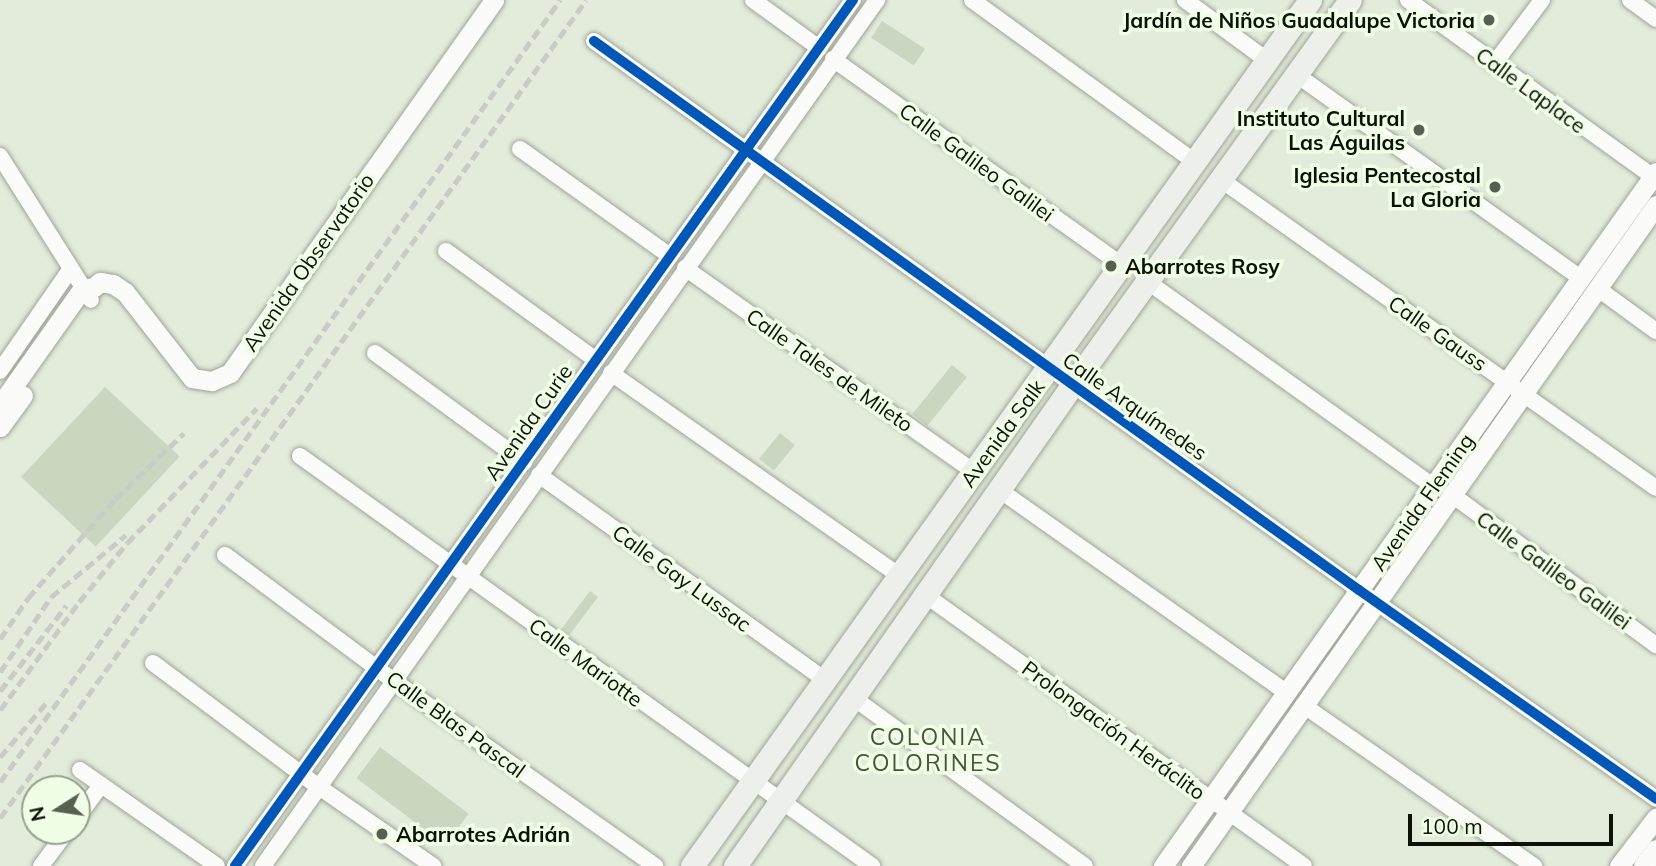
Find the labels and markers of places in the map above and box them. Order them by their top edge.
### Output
place label: Jardín de Niños Guadalupe Victoria [1123,7,1475,33]
marker: Jardín de Niños Guadalupe Victoria [1481,12,1497,28]
place label: Instituto Cultural Las Águilas [1237,105,1405,155]
marker: Instituto Cultural Las Águilas [1411,122,1427,138]
place label: Iglesia Pentecostal La Gloria [1294,162,1481,212]
marker: Iglesia Pentecostal La Gloria [1487,179,1503,195]
place label: Abarrotes Rosy [1125,253,1280,279]
marker: Abarrotes Rosy [1103,258,1119,274]
place label: Abarrotes Adrián [396,821,570,847]
marker: Abarrotes Adrián [374,826,390,842]

